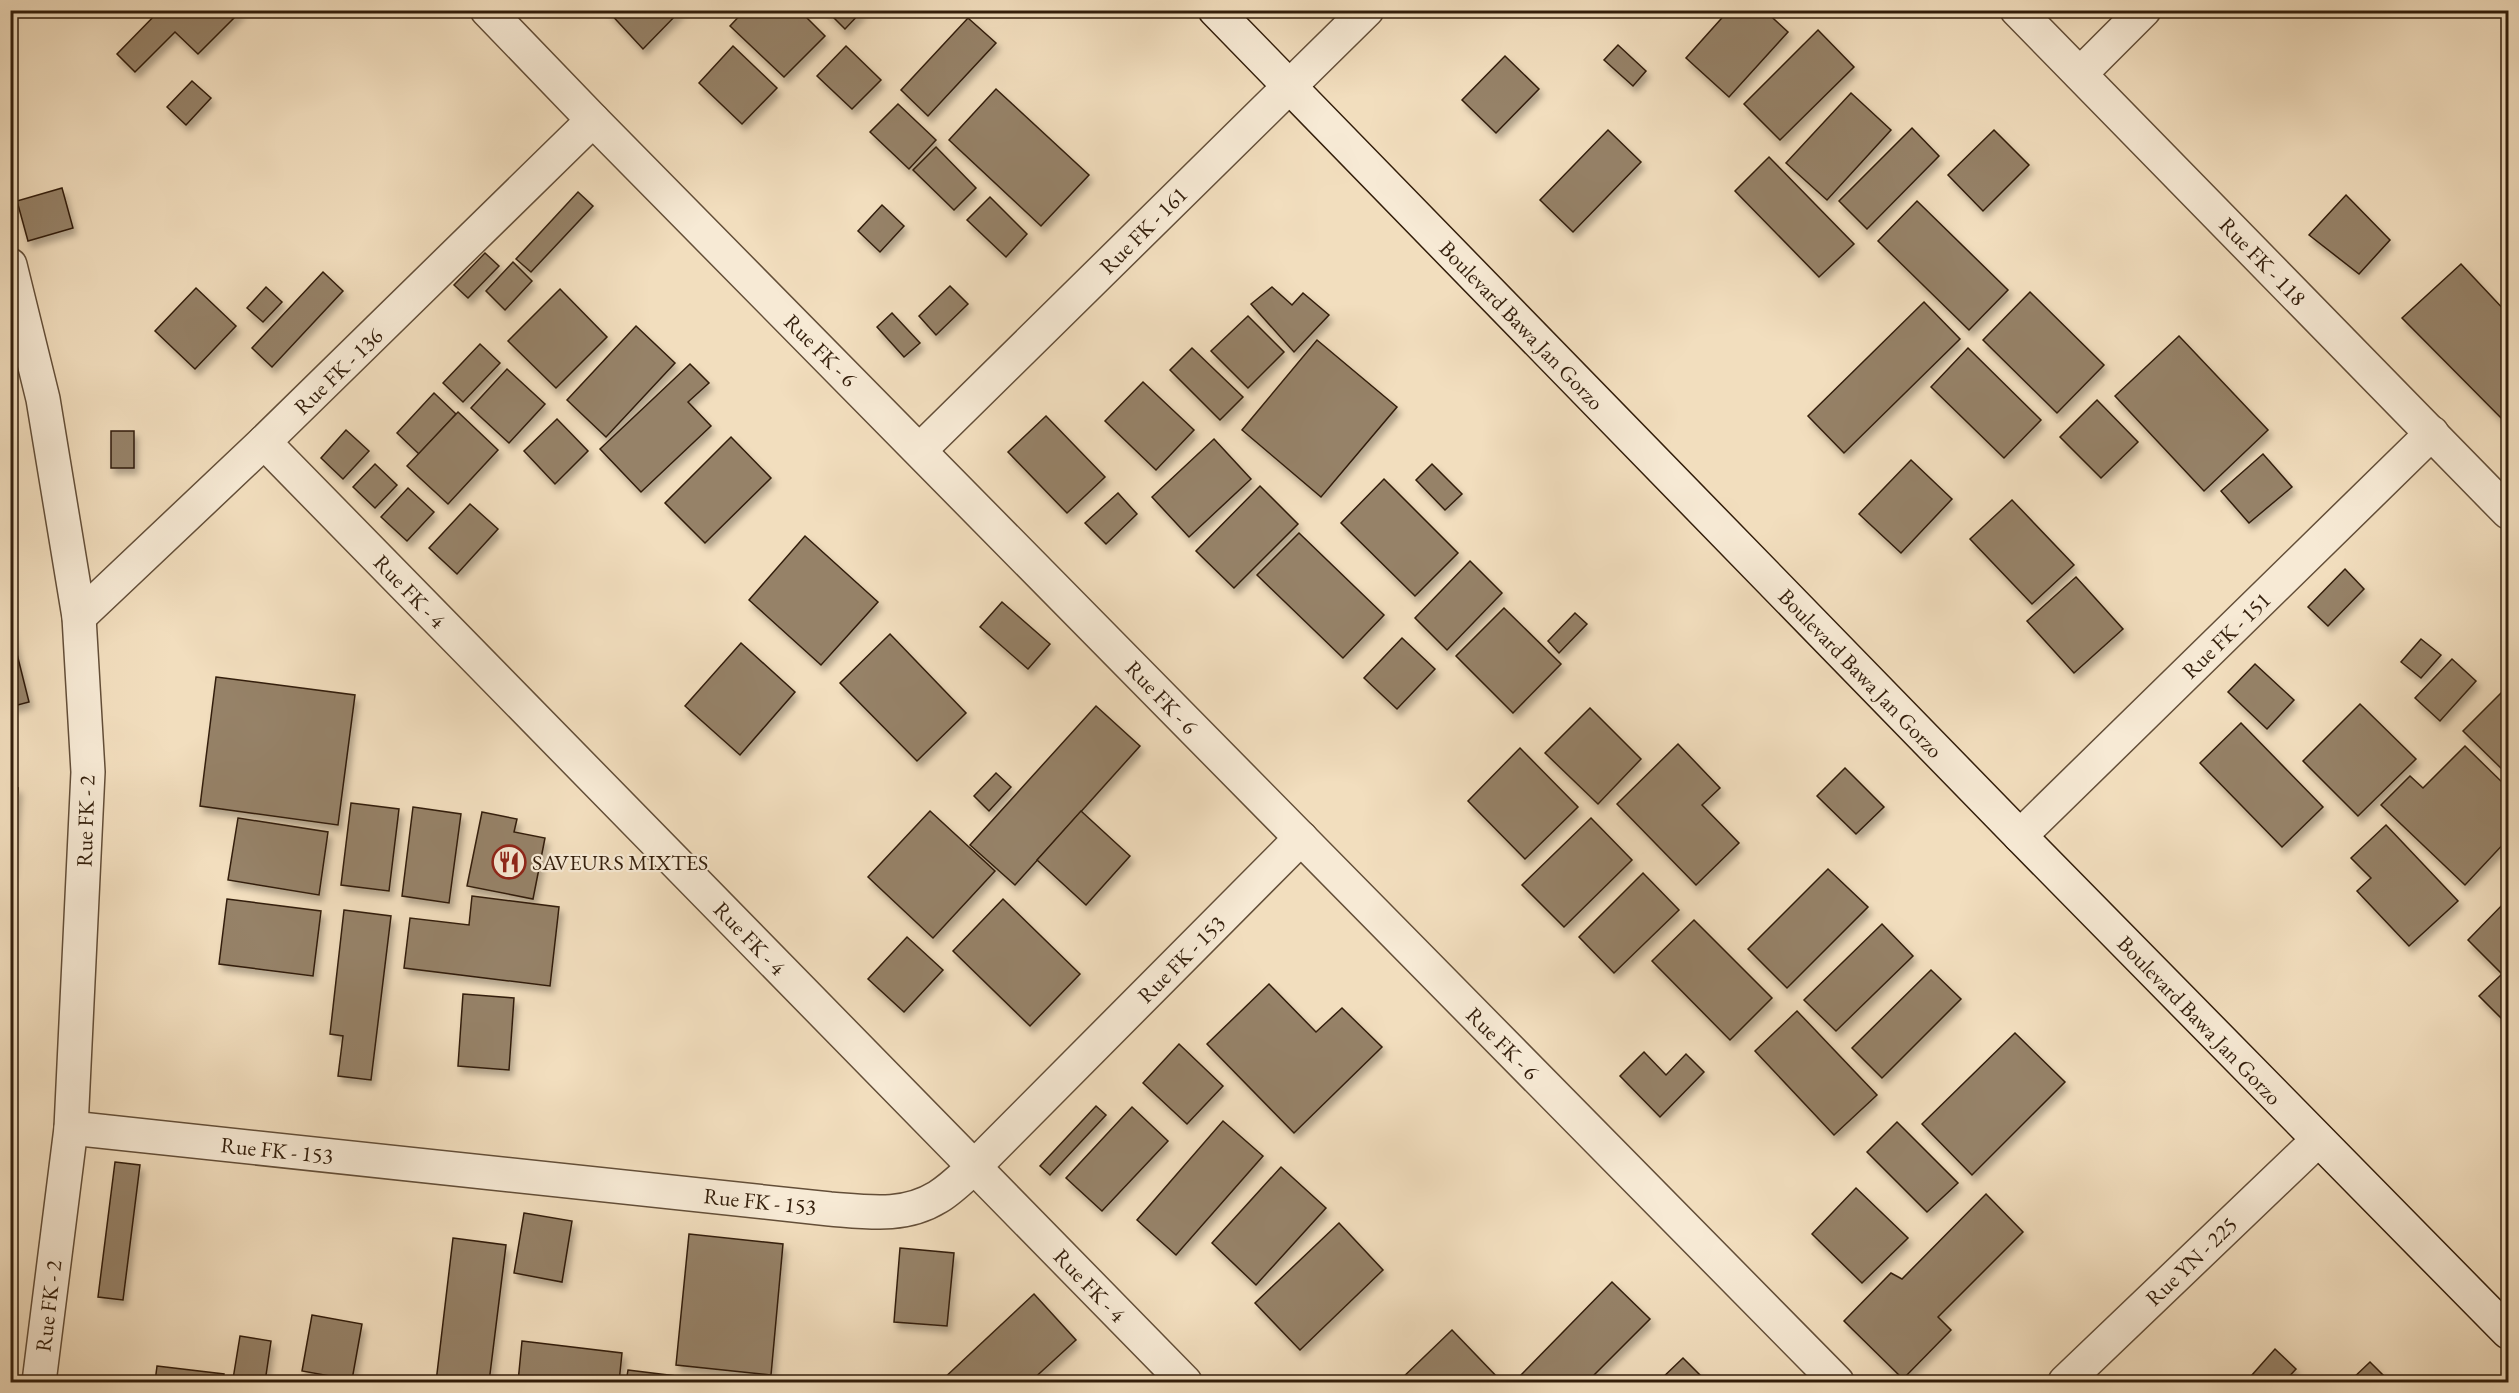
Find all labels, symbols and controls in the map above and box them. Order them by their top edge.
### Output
street label: Rue FK - 161 [1093,180,1194,281]
street label: Rue FK - 118 [2213,211,2312,312]
street label: Boulevard Bawa Jan Gorzo [1433,234,1610,416]
street label: Rue FK - 6 [778,308,864,393]
street label: Rue FK - 136 [288,321,389,421]
street label: Rue FK - 4 [367,548,452,635]
street label: Boulevard Bawa Jan Gorzo [1772,582,1949,764]
street label: Rue FK - 151 [2176,586,2277,685]
street label: Rue FK - 6 [1119,654,1204,741]
street label: Rue FK - 2 [69,774,102,867]
restaurant icon: SAVEURS MIXTES [491,844,527,880]
place label: SAVEURS MIXTES [532,848,708,877]
street label: Rue FK - 4 [707,895,792,982]
street label: Rue FK - 153 [1131,909,1232,1010]
street label: Boulevard Bawa Jan Gorzo [2111,929,2288,1111]
street label: Rue FK - 6 [1460,1001,1546,1086]
street label: Rue FK - 153 [219,1130,335,1171]
street label: Rue FK - 153 [702,1181,818,1222]
street label: Rue YN - 225 [2139,1210,2243,1312]
street label: Rue FK - 4 [1047,1242,1132,1329]
street label: Rue FK - 2 [29,1258,69,1353]

